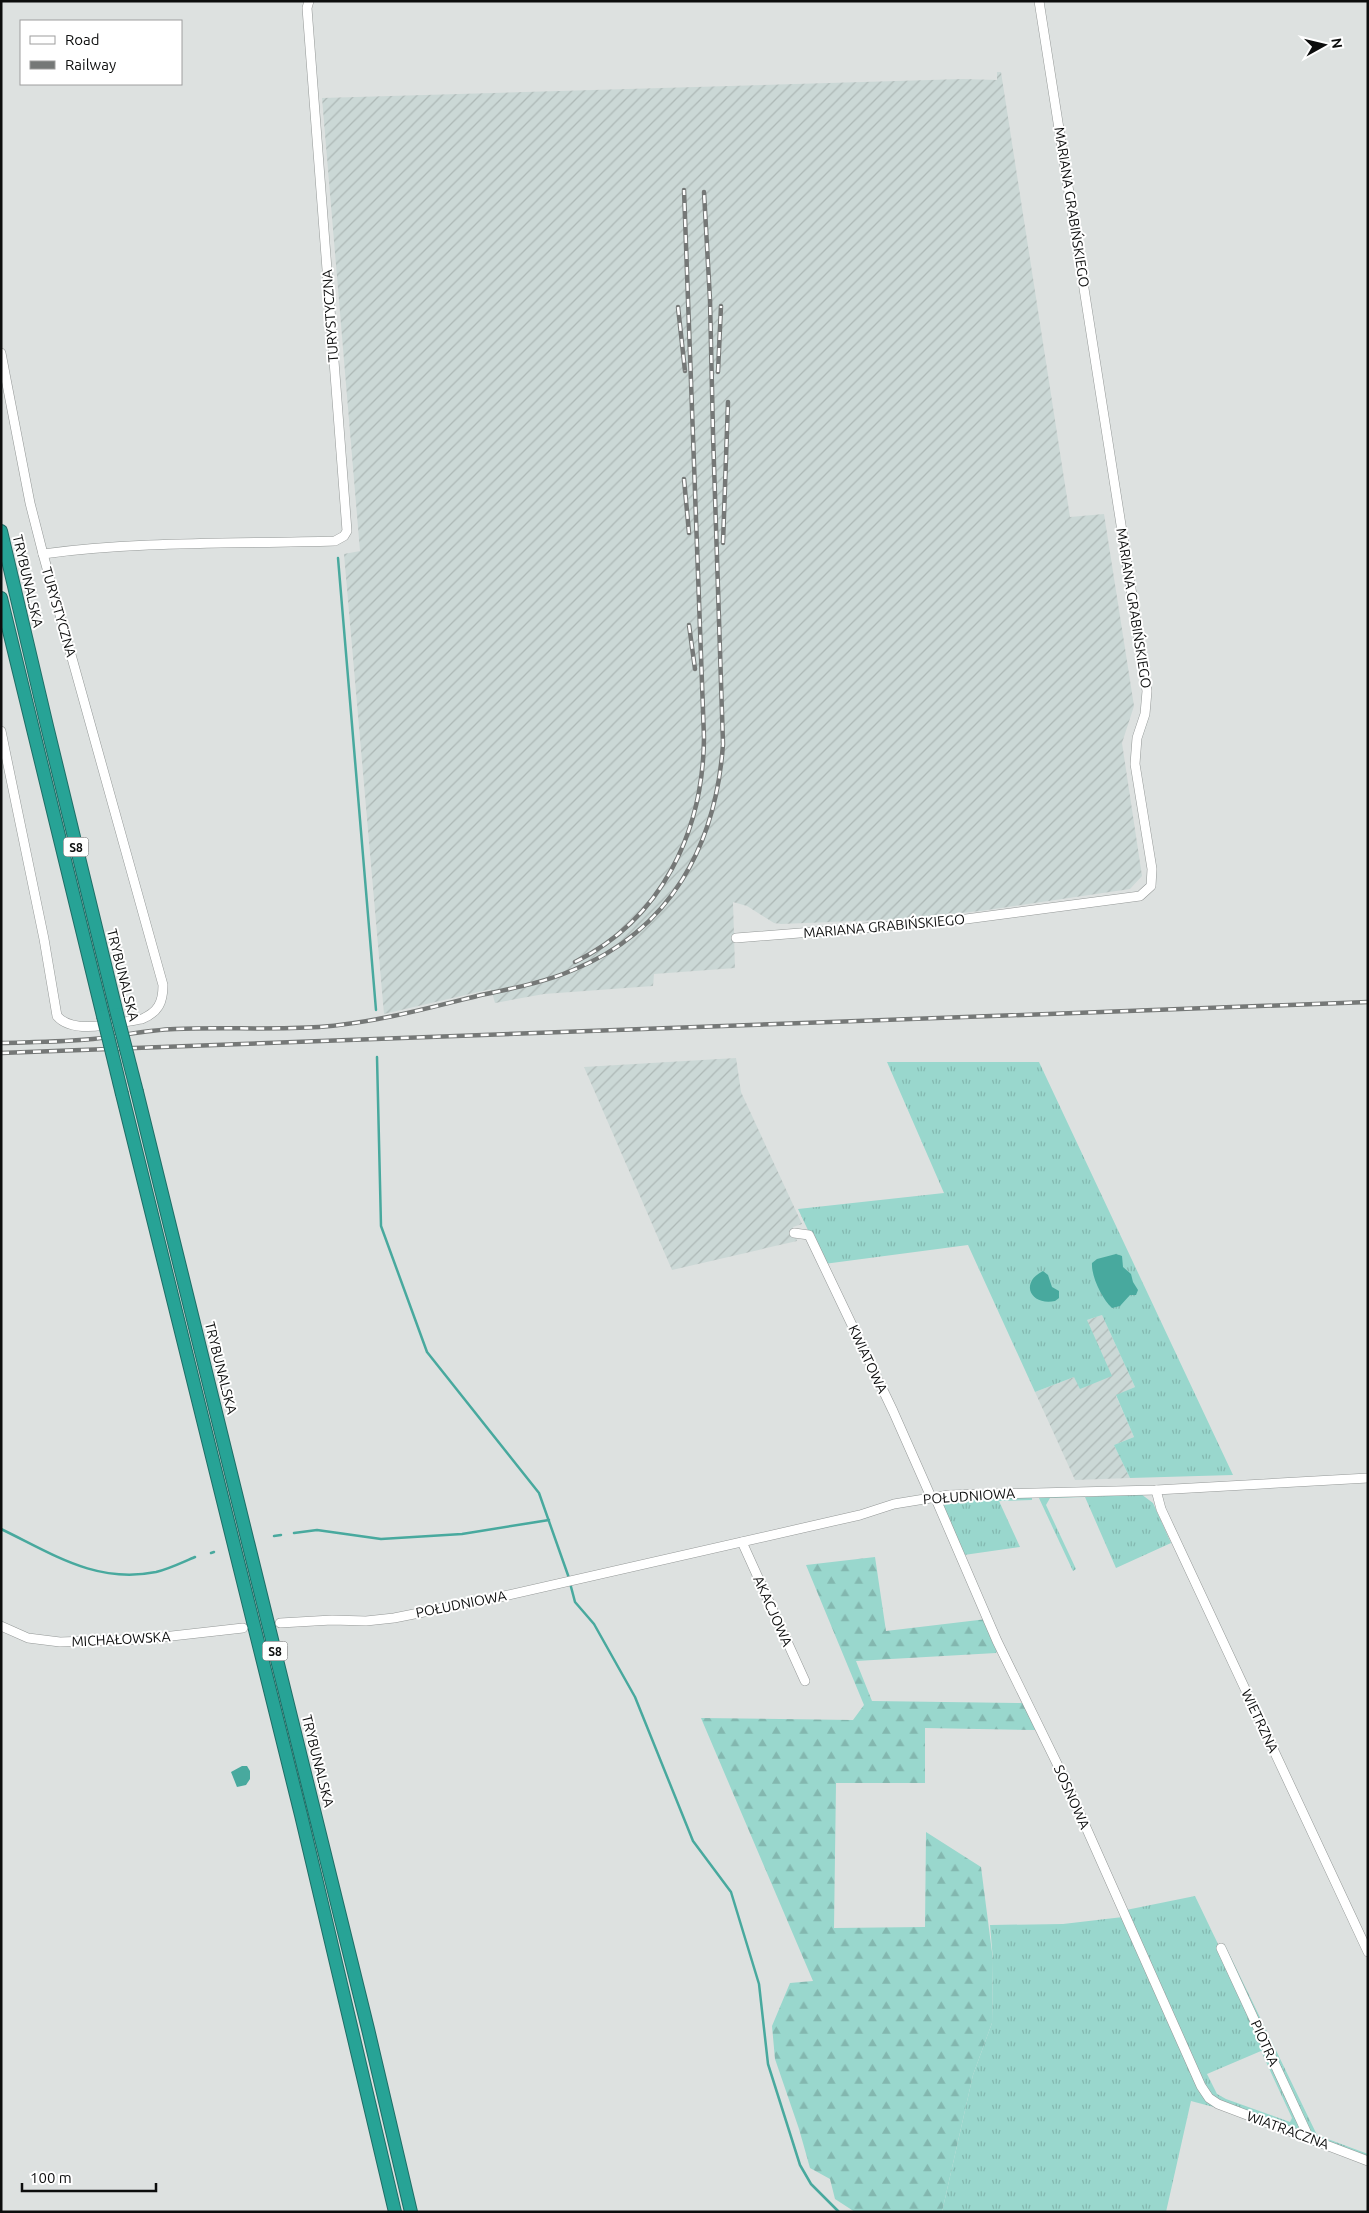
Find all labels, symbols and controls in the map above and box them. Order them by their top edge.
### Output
legend [20,20,182,85]
north arrow [1299,20,1349,70]
text: Road [65,31,100,48]
text: N [1328,37,1346,49]
text: Railway [65,56,116,73]
street label: MARIANA GRABIŃSKIEGO [1051,125,1094,288]
street label: TURYSTYCZNA [319,269,341,363]
street label: MARIANA GRABIŃSKIEGO [1113,526,1156,689]
street label: TRYBUNALSKA [10,533,46,629]
street label: TURYSTYCZNA [38,565,80,659]
road number: S8 [64,838,88,856]
street label: MARIANA GRABIŃSKIEGO [802,910,966,941]
street label: TRYBUNALSKA [104,927,142,1023]
street label: TRYBUNALSKA [202,1320,240,1416]
street label: KWIATOWA [845,1322,891,1396]
street label: POŁUDNIOWA [922,1485,1016,1507]
street label: AKACJOWA [750,1573,796,1649]
street label: POŁUDNIOWA [414,1587,508,1621]
street label: MICHAŁOWSKA [71,1628,171,1650]
road number: S8 [262,1642,288,1660]
street label: WIETRZNA [1238,1687,1282,1755]
street label: TRYBUNALSKA [299,1713,337,1809]
street label: SOSNOWA [1051,1763,1093,1831]
street label: PIOTRA [1248,2018,1282,2068]
street label: WIATRACZNA [1245,2108,1331,2152]
scale bar [22,2160,156,2192]
text: 100 m [30,2169,72,2186]

